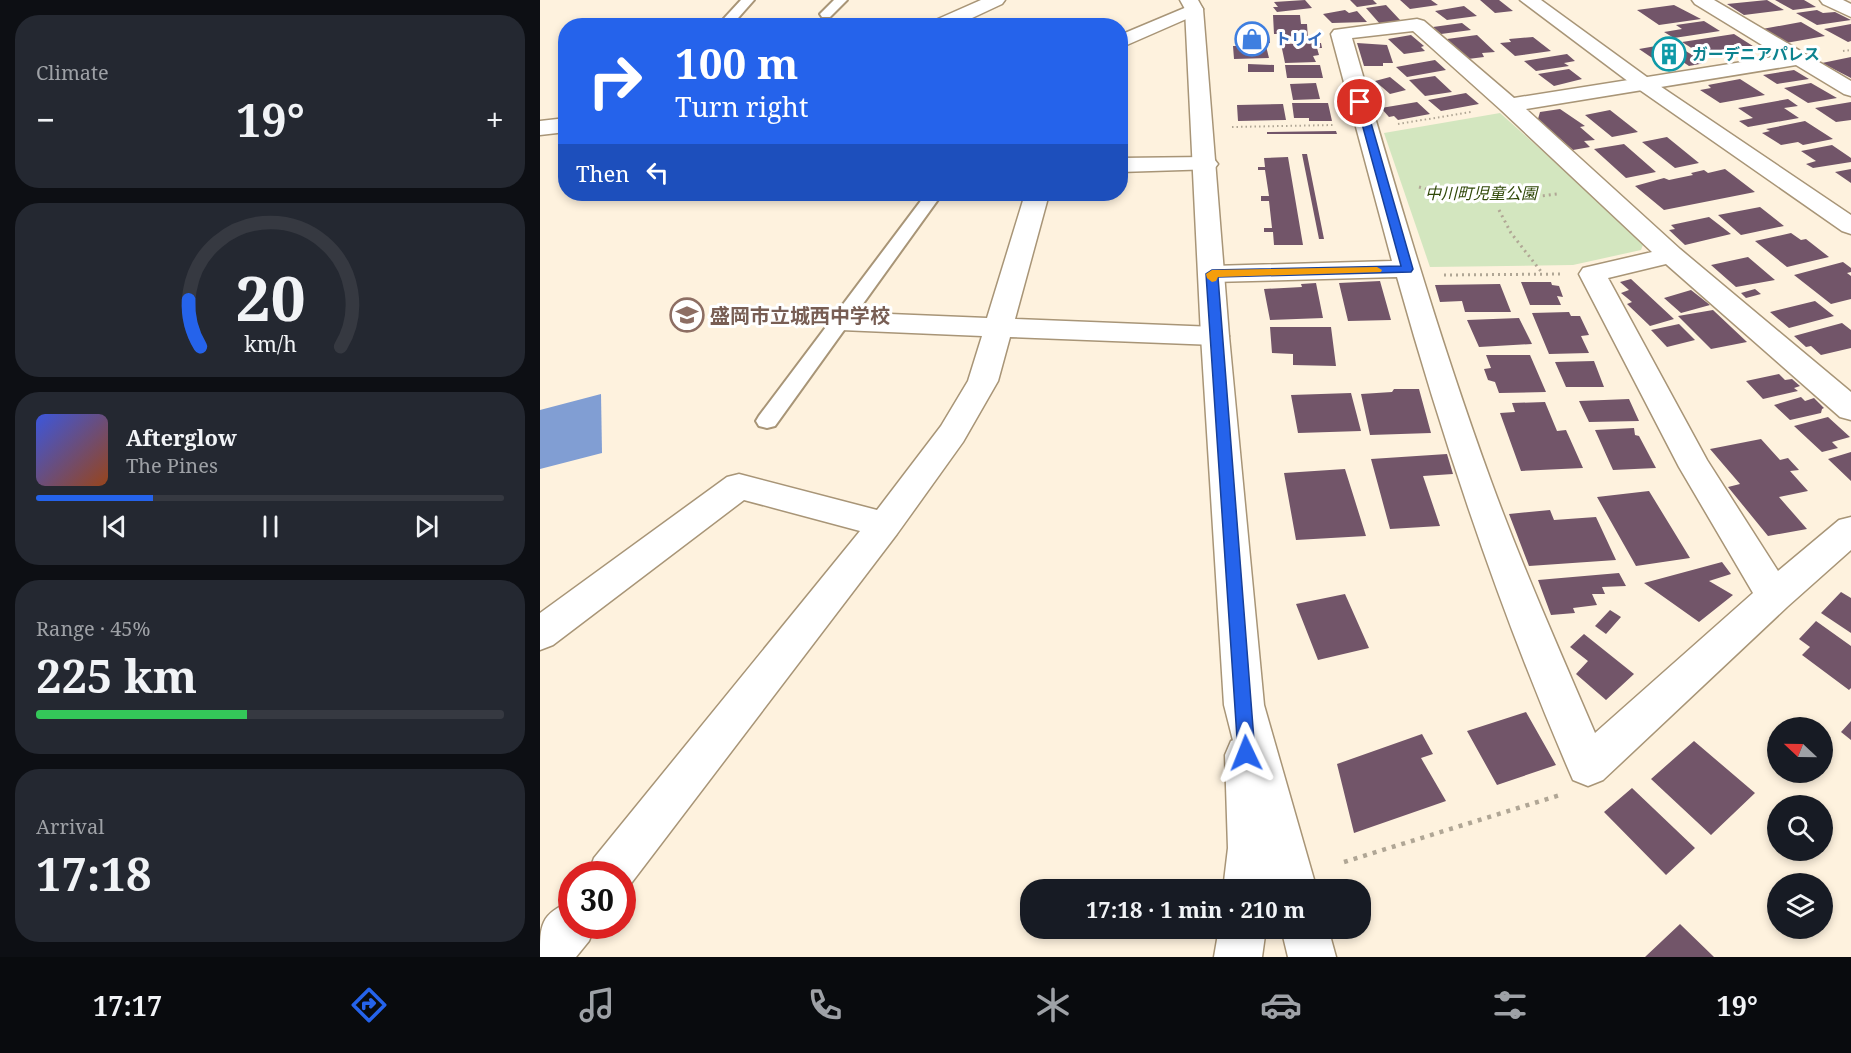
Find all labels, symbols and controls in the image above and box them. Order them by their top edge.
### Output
shop icon: トリイ [1234,21,1270,57]
place label: トリイ [1275,28,1323,50]
text: 100 m [675,34,799,91]
building icon: ガーデニアパレス [1651,36,1687,72]
icon: right [576,42,654,120]
place label: ガーデニアパレス [1692,43,1820,65]
text: Climate [36,59,109,86]
pin [1334,76,1385,127]
icon: arrive [1343,85,1376,118]
text: Turn right [675,88,808,125]
text: 19° [236,89,305,150]
text: − [36,97,55,142]
text: + [486,97,504,142]
icon: left [641,156,674,189]
text: Then [576,158,629,188]
park label: 中川町児童公園 [1425,182,1539,204]
text: 20 [235,254,305,339]
school or university icon: 盛岡市立城西中学校 [669,297,705,333]
place label: 盛岡市立城西中学校 [710,302,890,329]
text: km/h [244,330,297,359]
text: Afterglow [126,422,237,452]
text: The Pines [126,452,218,479]
icon: previous [98,510,131,543]
icon: pause [254,510,287,543]
icon: next [410,510,443,543]
text: Range · 45% [36,615,150,642]
text: 225 km [36,645,197,706]
north arrow [1767,717,1833,783]
map controls [1767,717,1833,939]
position arrow [1214,721,1278,785]
button: search [1767,795,1833,861]
text: Arrival [36,813,104,840]
text: 17:18 [36,843,151,904]
speed limit sign: 30 [558,861,636,939]
button: layers [1767,873,1833,939]
text: 17:18 · 1 min · 210 m [1086,894,1305,924]
icon: directions [348,984,390,1026]
icon: music [576,984,618,1026]
icon: phone [804,984,846,1026]
icon: climate [1032,984,1074,1026]
icon: car [1260,984,1302,1026]
icon: filters [1489,984,1531,1026]
text: 17:17 [93,987,162,1024]
text: 19° [1717,987,1758,1024]

